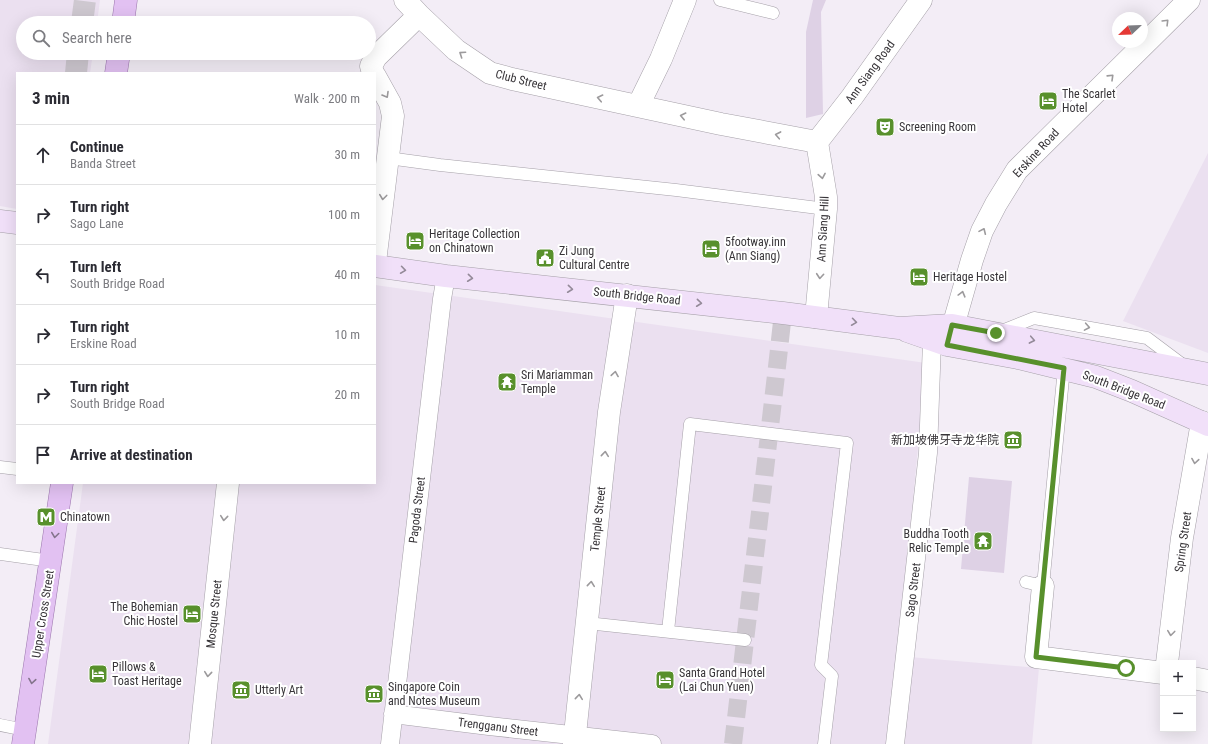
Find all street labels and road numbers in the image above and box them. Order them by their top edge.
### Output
street label: Ann Siang Road [842,38,898,106]
street label: Club Street [494,67,548,93]
street label: Erskine Road [1010,126,1062,180]
street label: Ann Siang Hill [814,196,832,262]
street label: South Bridge Road [593,284,681,308]
street label: South Bridge Road [1081,368,1167,412]
street label: Pagoda Street [406,476,428,544]
street label: Temple Street [588,485,608,552]
street label: Spring Street [1172,510,1194,573]
street label: Sago Street [903,562,923,618]
street label: Upper Cross Street [29,569,57,659]
street label: Mosque Street [203,579,225,649]
street label: Trengganu Street [457,715,539,739]

